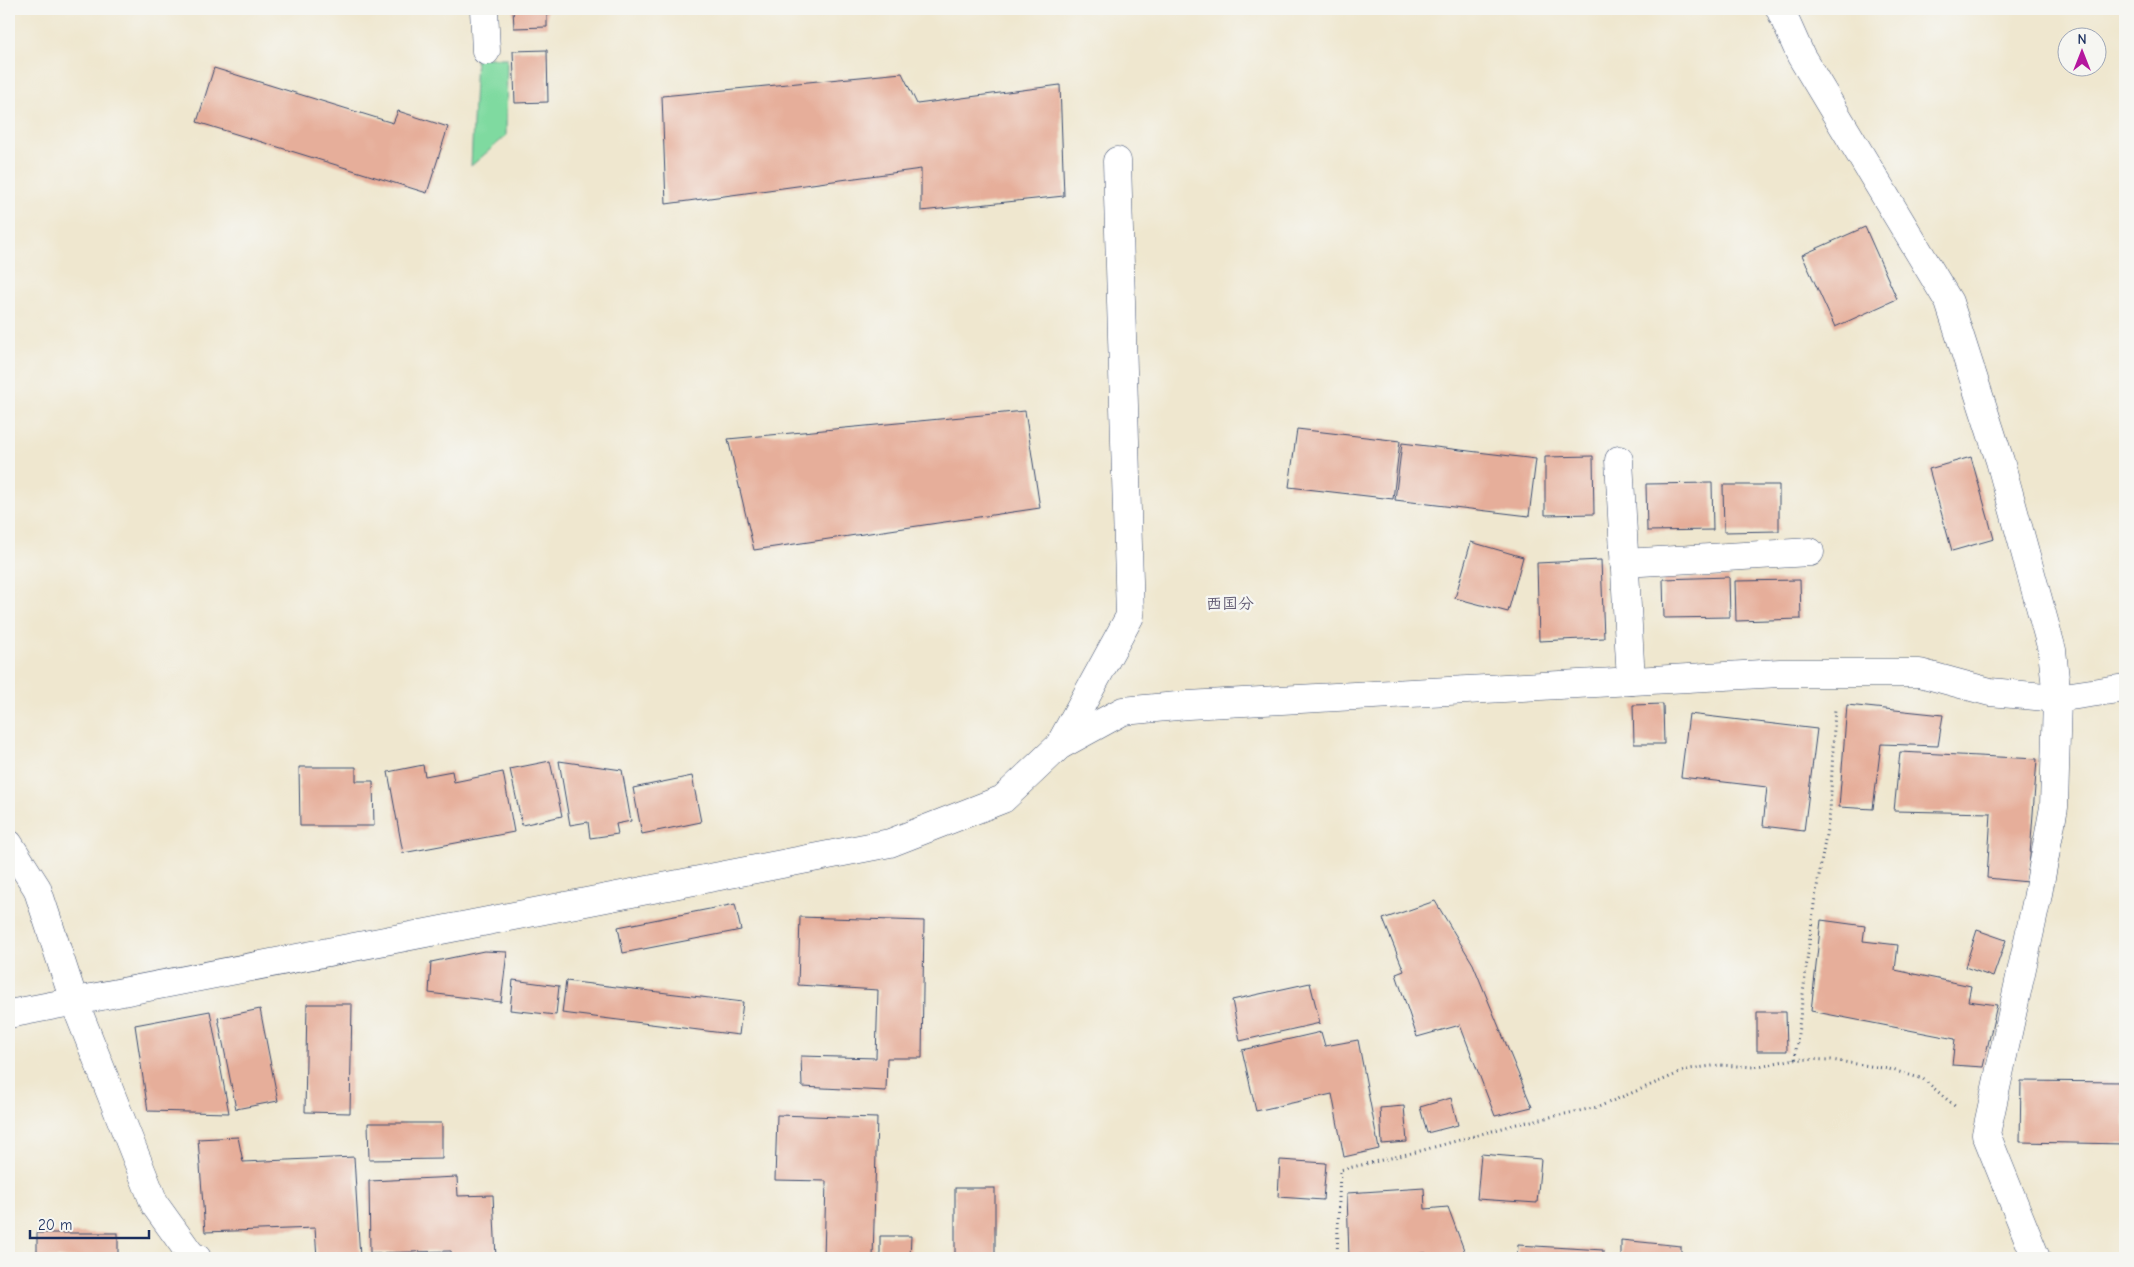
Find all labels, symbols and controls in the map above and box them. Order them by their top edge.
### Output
north arrow [2056,28,2106,78]
text: N [2077,31,2087,48]
district label: 西国分 [1206,595,1254,613]
scale bar [30,1207,149,1239]
text: 20 m [38,1216,72,1234]

